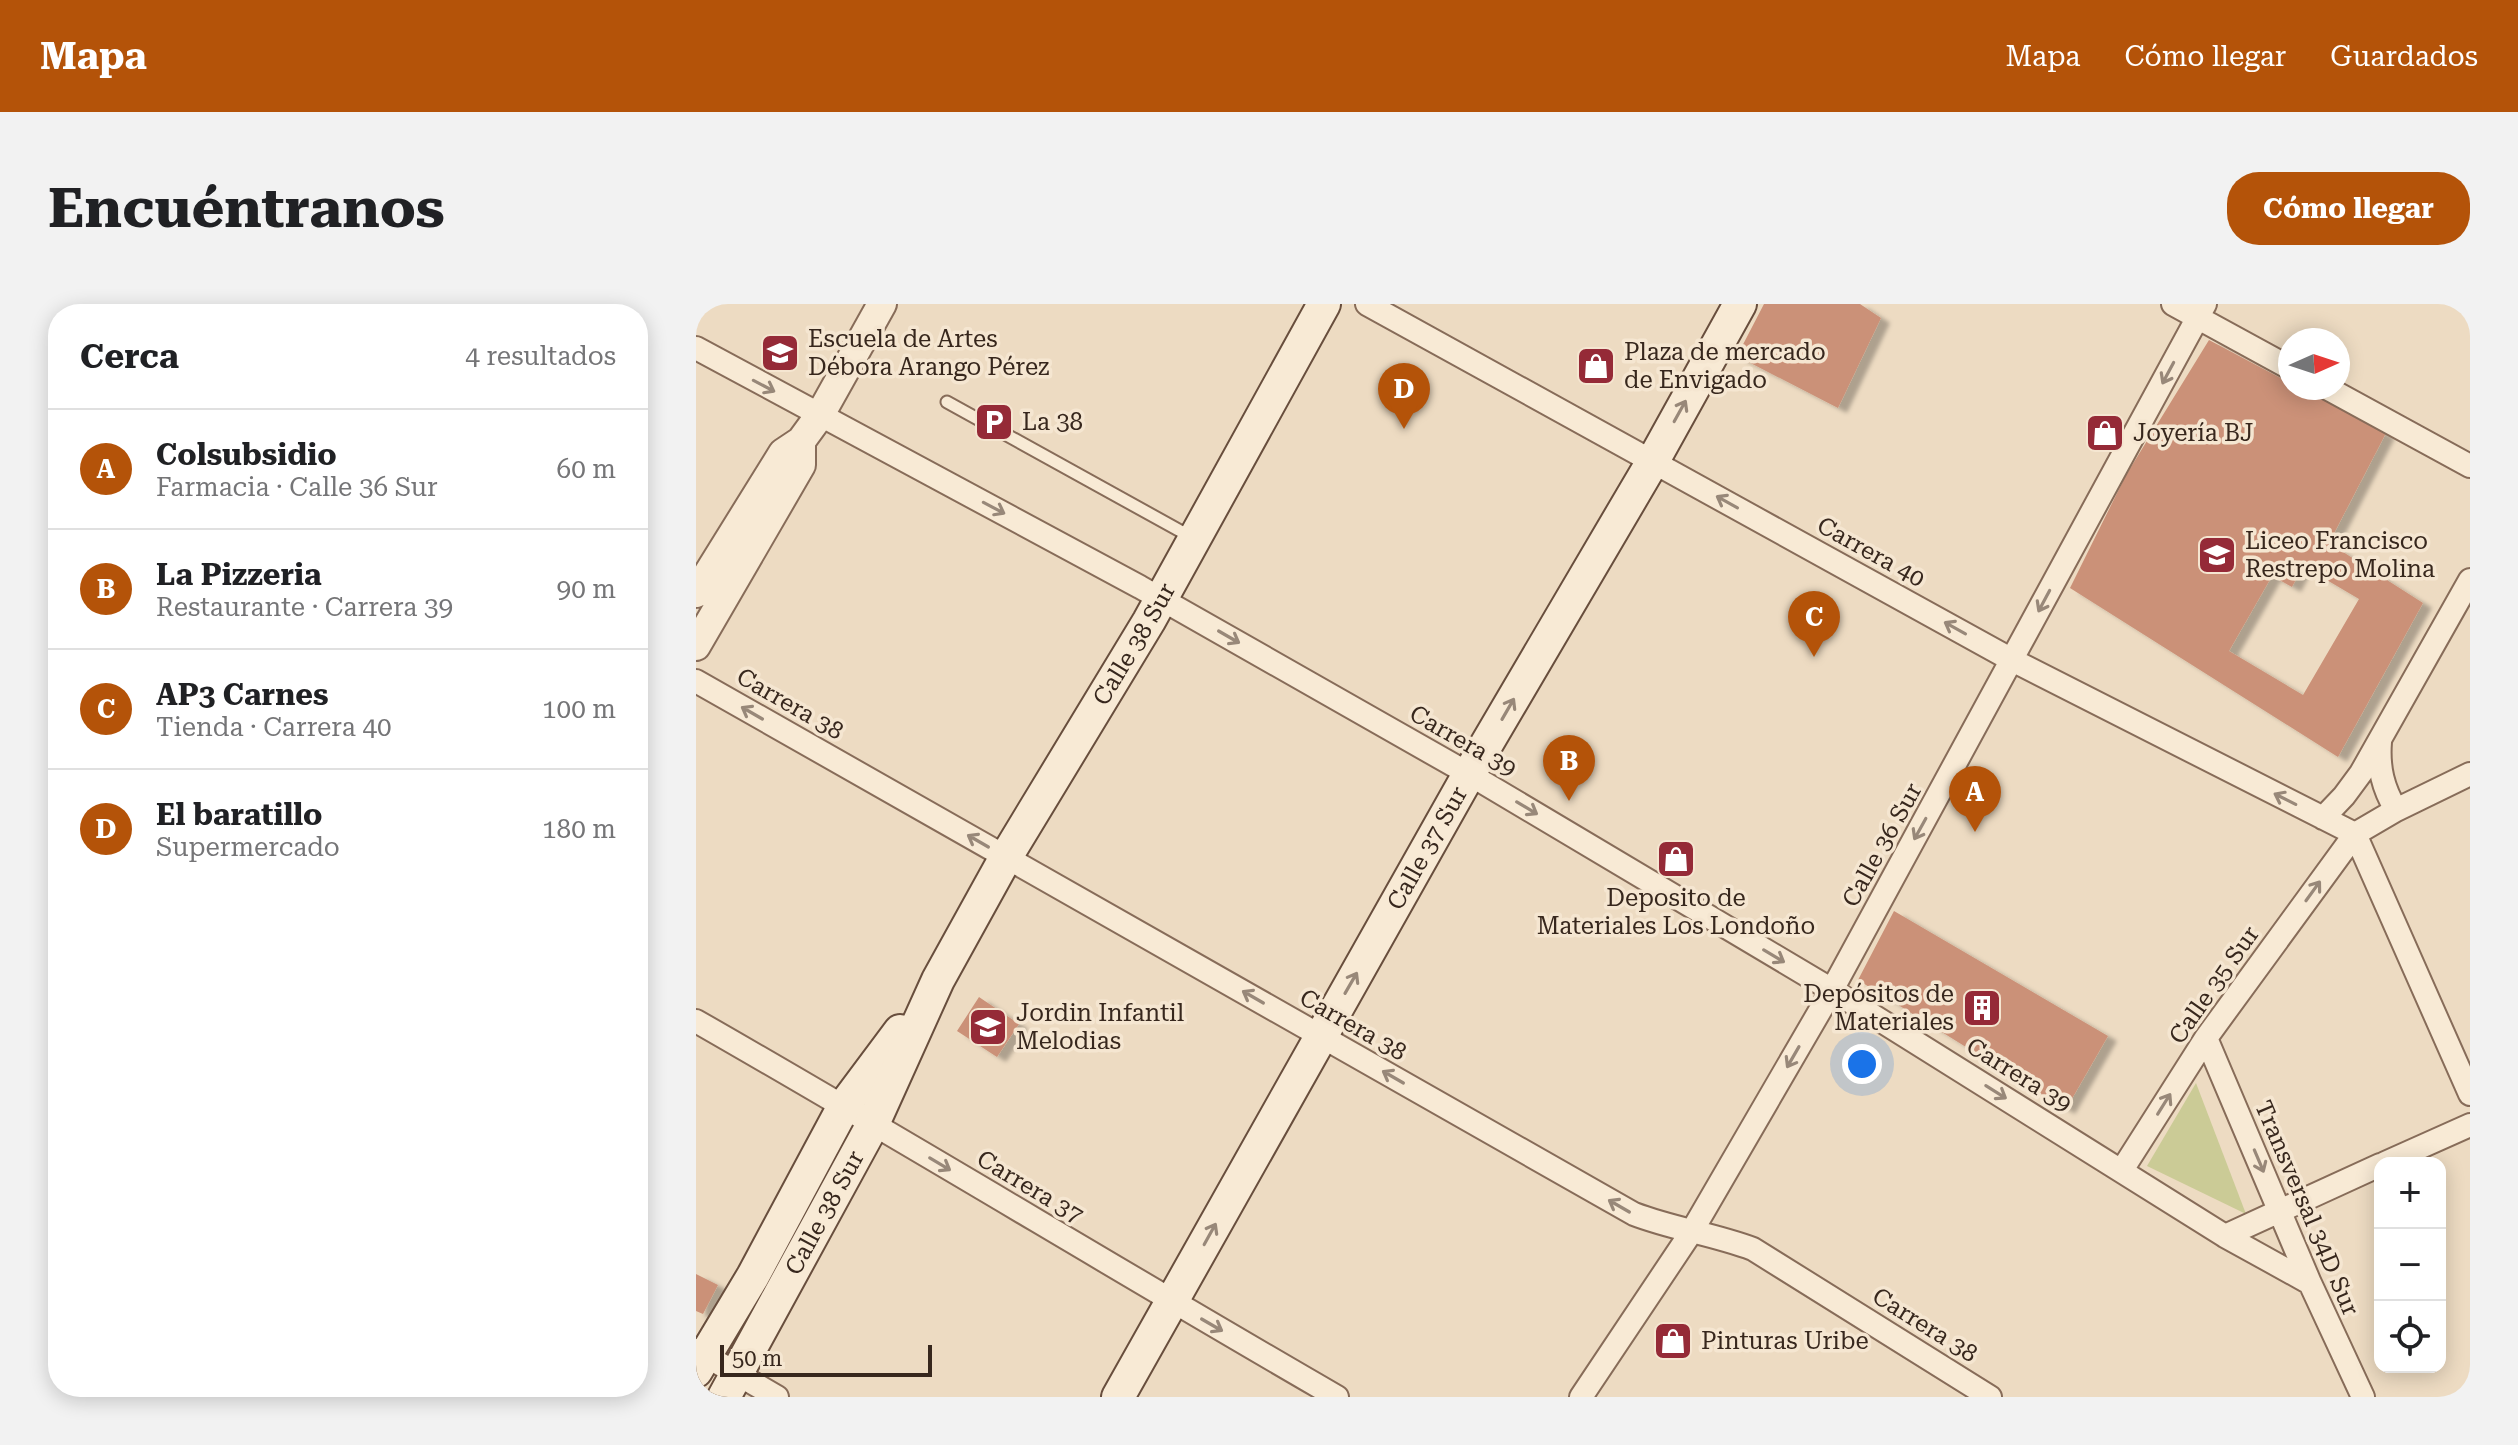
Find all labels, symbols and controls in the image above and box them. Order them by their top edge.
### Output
text: Mapa [40,34,147,78]
text: Mapa [2006,40,2080,73]
text: Cómo llegar [2124,40,2286,73]
text: Guardados [2330,40,2478,73]
button: Cómo llegar [2227,172,2470,245]
text: Encuéntranos [48,175,445,241]
place label: Escuela de Artes Débora Arango Pérez [808,325,1049,381]
north arrow [2278,328,2350,400]
school or university icon: Escuela de Artes Débora Arango Pérez [759,332,801,374]
text: Cerca [80,336,179,376]
place label: Plaza de mercado de Envigado [1624,338,1826,394]
text: 4 resultados [465,341,616,371]
shop icon: Plaza de mercado de Envigado [1575,345,1617,387]
one-way arrow [2160,360,2176,384]
pin: D [1378,363,1430,429]
one-way arrow [752,379,775,395]
one-way arrow [1673,400,1689,423]
parking icon: La 38 [973,401,1015,443]
place label: La 38 [1022,408,1083,436]
shop icon: Joyería BJ [2084,412,2126,454]
place label: Joyería BJ [2133,419,2254,447]
text: Colsubsidio [156,437,337,472]
text: A [97,454,115,484]
text: 60 m [557,454,616,484]
text: Farmacia · Calle 36 Sur [156,472,438,502]
one-way arrow [1716,494,1739,510]
one-way arrow [982,500,1005,516]
street label: Carrera 40 [1812,511,1930,593]
place label: Liceo Francisco Restrepo Molina [2245,527,2435,583]
school or university icon: Liceo Francisco Restrepo Molina [2196,534,2238,576]
text: La Pizzeria [156,557,322,592]
text: B [97,574,115,604]
text: 90 m [557,574,616,604]
street label: Calle 38 Sur [1087,578,1181,710]
one-way arrow [2036,589,2052,612]
pin: C [1788,591,1840,657]
text: Restaurante · Carrera 39 [156,592,453,622]
one-way arrow [1943,620,1967,635]
one-way arrow [1216,630,1240,645]
street label: Carrera 38 [732,662,848,746]
text: AP3 Carnes [156,677,328,712]
text: C [97,694,115,724]
text: 100 m [542,694,616,724]
one-way arrow [1501,697,1516,721]
street label: Carrera 39 [1405,699,1521,783]
one-way arrow [741,705,764,721]
text: Tienda · Carrera 40 [156,712,392,742]
pin: B [1543,735,1595,801]
pin: A [1949,766,2001,832]
street label: Calle 36 Sur [1837,778,1928,912]
street label: Calle 37 Sur [1381,781,1473,915]
one-way arrow [2274,791,2298,806]
text: El baratillo [156,797,322,832]
one-way arrow [1515,800,1538,816]
text: D [96,814,116,844]
text: 180 m [542,814,616,844]
one-way arrow [1911,817,1927,841]
text: Supermercado [156,832,340,862]
one-way arrow [967,833,990,849]
shop icon: Deposito de Materiales Los Londoño [1655,838,1697,880]
one-way arrow [2305,881,2321,903]
place label: Deposito de Materiales Los Londoño [1537,884,1815,940]
street label: Calle 35 Sur [2163,921,2265,1049]
one-way arrow [1762,948,1785,964]
one-way arrow [1343,972,1359,995]
place label: Depósitos de Materiales [1803,980,1954,1036]
street label: Carrera 38 [1295,983,1411,1067]
building icon: Depósitos de Materiales [1961,987,2003,1029]
one-way arrow [1242,989,1265,1005]
place label: Jordin Infantil Melodias [1016,999,1184,1055]
school or university icon: Jordin Infantil Melodias [967,1006,1009,1048]
street label: Carrera 39 [1961,1032,2077,1118]
one-way arrow [1785,1044,1800,1068]
your location [1842,1044,1882,1084]
one-way arrow [1382,1069,1405,1085]
one-way arrow [1984,1084,2007,1100]
one-way arrow [2156,1094,2173,1116]
street label: Transversal 34D Sur [2249,1096,2365,1320]
street label: Carrera 37 [972,1144,1088,1230]
street label: Calle 38 Sur [779,1146,870,1280]
one-way arrow [2253,1148,2267,1173]
one-way arrow [928,1156,951,1172]
map controls [2374,1157,2446,1373]
button: + [2374,1157,2446,1229]
one-way arrow [1608,1198,1632,1213]
one-way arrow [1203,1223,1219,1247]
button: − [2374,1229,2446,1301]
street label: Carrera 38 [1867,1282,1983,1368]
button: locate [2374,1301,2446,1373]
one-way arrow [1200,1317,1223,1333]
shop icon: Pinturas Uribe [1652,1320,1694,1362]
place label: Pinturas Uribe [1701,1327,1869,1355]
scale bar [720,1341,932,1377]
text: 50 m [732,1346,782,1371]

